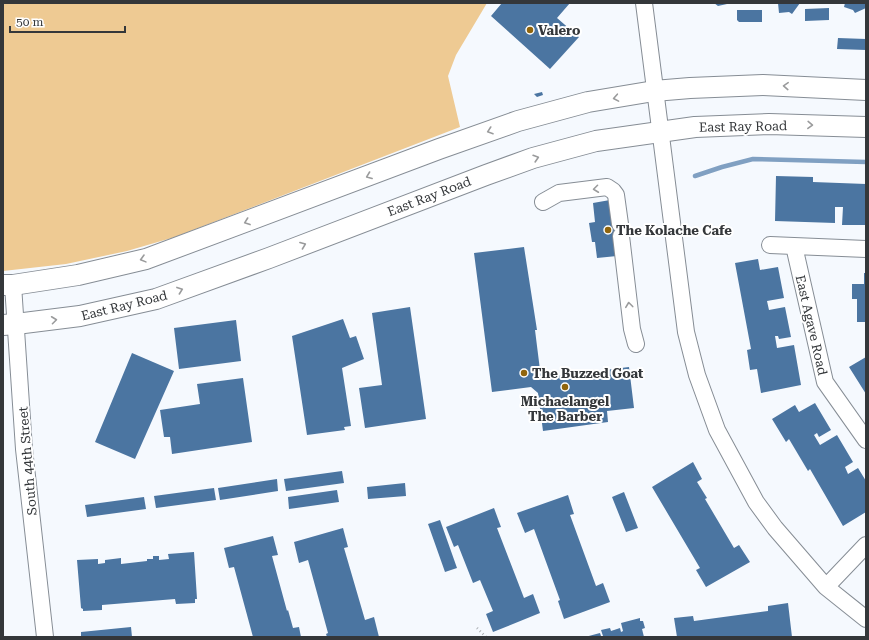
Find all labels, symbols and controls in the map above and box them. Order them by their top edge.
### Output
scale bar [10,8,125,34]
text: 50 m [16,15,43,29]
place label: Valero [538,23,580,38]
marker: Valero [525,25,535,35]
one-way arrow [783,82,789,91]
one-way arrow [613,93,619,101]
street label: East Ray Road [699,118,788,135]
one-way arrow [807,121,813,129]
one-way arrow [487,126,494,134]
one-way arrow [532,154,539,163]
one-way arrow [365,171,372,179]
street label: East Ray Road [385,173,474,219]
one-way arrow [592,184,599,193]
one-way arrow [244,217,251,225]
place label: The Kolache Cafe [616,223,732,238]
marker: The Kolache Cafe [603,225,613,235]
one-way arrow [299,242,306,250]
one-way arrow [140,254,147,263]
street label: East Agave Road [793,273,830,377]
one-way arrow [177,286,184,294]
street label: East Ray Road [79,287,169,323]
one-way arrow [625,302,634,308]
one-way arrow [51,316,57,325]
place label: The Buzzed Goat [532,366,644,381]
marker: The Buzzed Goat [519,368,529,378]
marker: Michaelangel The Barber [560,382,570,392]
place label: Michaelangel The Barber [521,394,610,424]
street label: South 44th Street [15,406,40,516]

